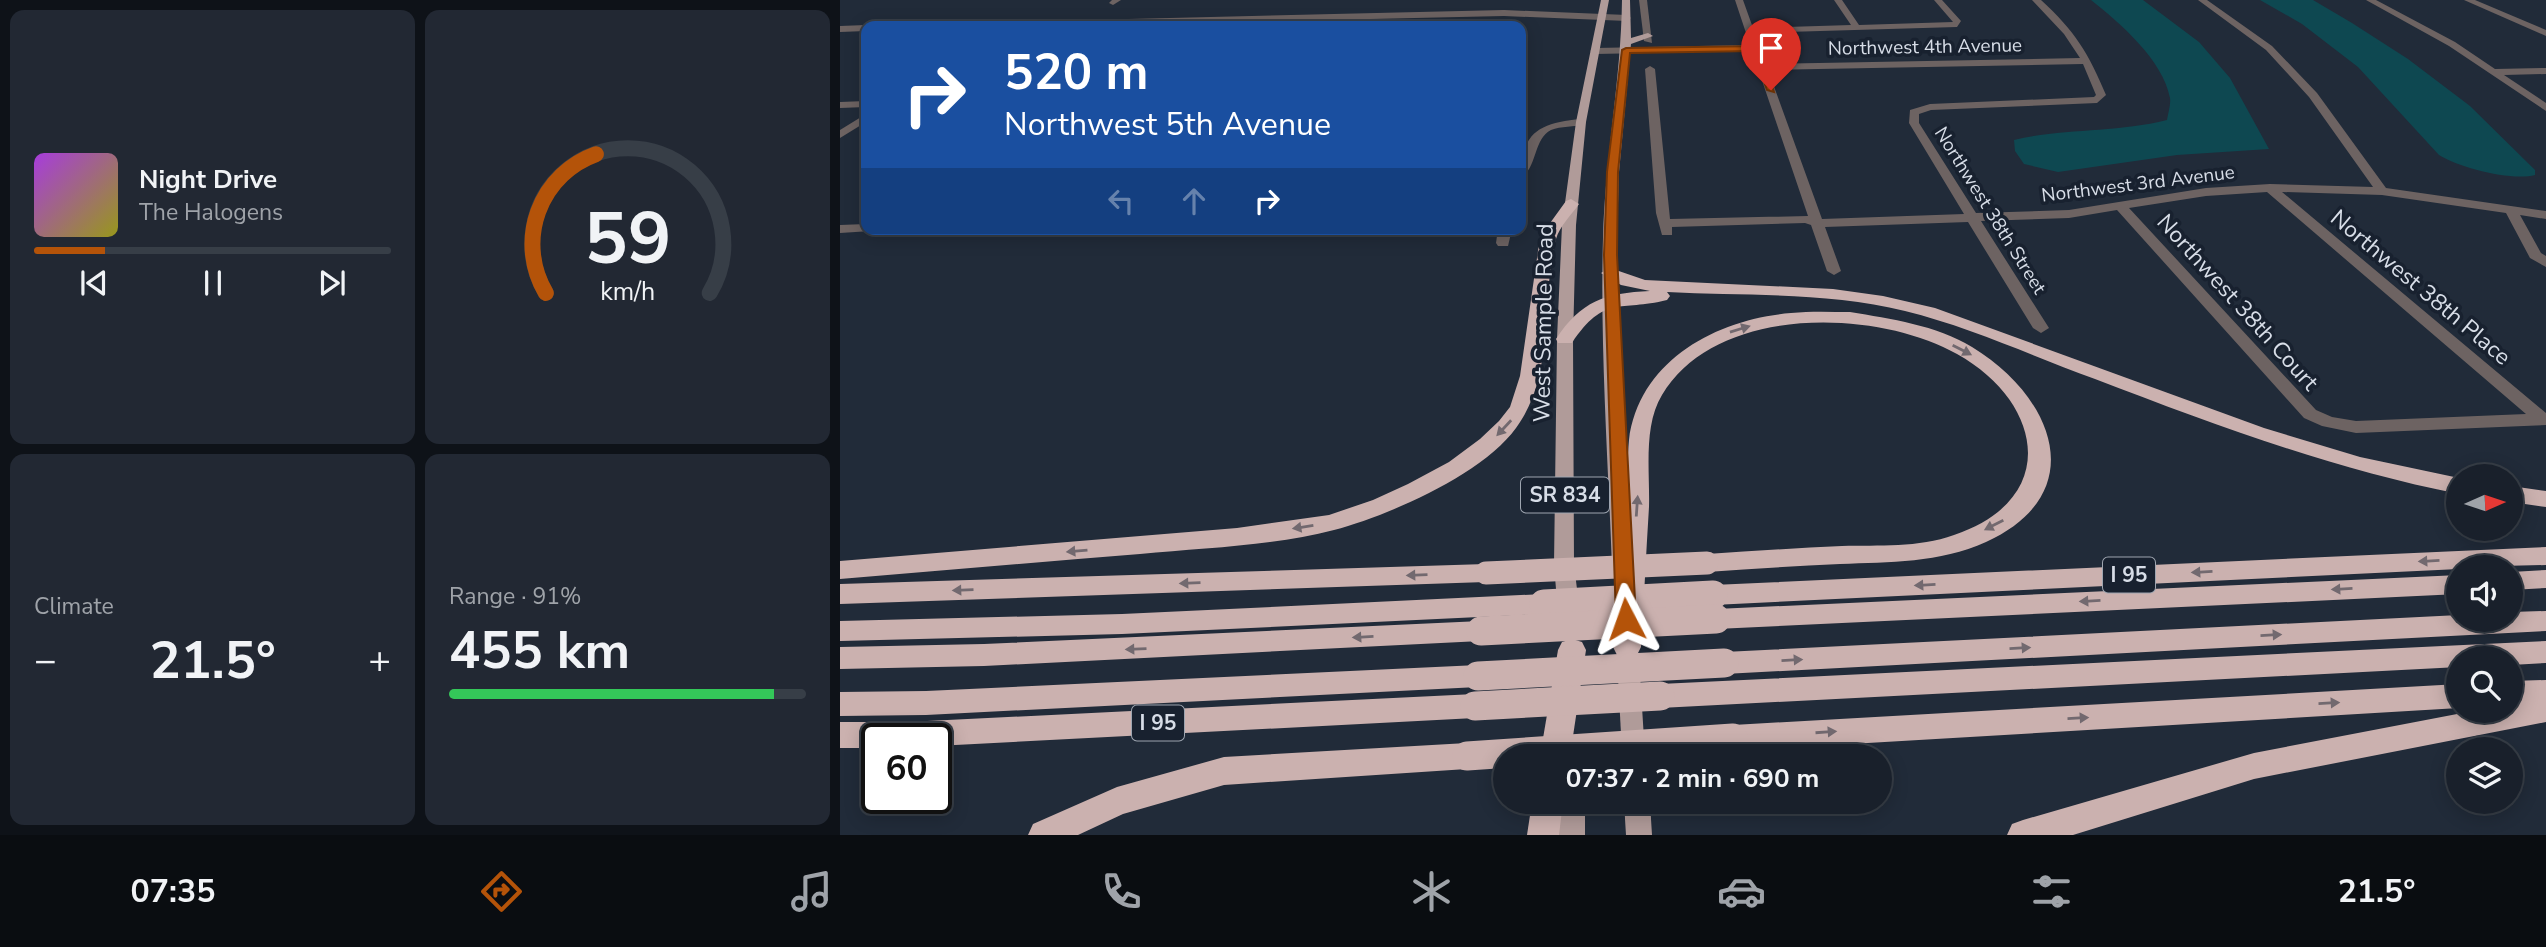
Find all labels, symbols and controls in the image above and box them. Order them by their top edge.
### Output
pin [1741,18,1801,90]
icon: arrive [1752,29,1790,67]
street label: Northwest 4th Avenue [1828,32,2022,62]
text: 520 m [1004,39,1148,106]
icon: right [889,49,980,140]
text: Northwest 5th Avenue [1004,103,1331,146]
street label: Northwest 38th Street [1928,122,2052,299]
street label: Northwest 3rd Avenue [2040,159,2236,209]
text: Night Drive [139,162,277,197]
icon: left [1102,182,1140,220]
icon: ahead [1175,182,1213,220]
icon: right [1248,182,1286,220]
text: 59 [584,190,671,290]
text: The Halogens [139,197,283,228]
street label: Northwest 38th Place [2324,203,2518,372]
street label: Northwest 38th Court [2150,207,2326,398]
street label: West Sample Road [1526,223,1561,423]
icon: previous [75,264,113,302]
icon: pause [194,264,232,302]
icon: next [313,264,351,302]
text: km/h [600,275,655,309]
one-way arrow [1730,323,1751,333]
one-way arrow [1952,344,1971,356]
one-way arrow [1496,419,1512,436]
north arrow [2446,464,2524,541]
map controls [2446,464,2523,814]
road number: SR 834 [1521,477,1609,512]
one-way arrow [1632,494,1643,516]
one-way arrow [1984,519,2004,531]
one-way arrow [1292,522,1314,533]
one-way arrow [1066,546,1088,557]
button: sound [2446,555,2523,632]
one-way arrow [2418,556,2440,567]
road number: I 95 [2103,558,2155,592]
one-way arrow [2190,567,2212,578]
one-way arrow [1406,570,1428,581]
one-way arrow [1179,577,1201,588]
one-way arrow [1914,580,1936,591]
text: Range · 91% [449,581,581,612]
position arrow [1589,582,1663,656]
one-way arrow [2330,584,2352,595]
one-way arrow [951,585,973,596]
text: Climate [34,591,114,622]
one-way arrow [2079,595,2101,606]
text: 455 km [449,615,630,686]
text: 21.5° [149,625,276,696]
one-way arrow [2260,630,2282,641]
one-way arrow [1352,632,1374,643]
text: − [34,635,57,686]
text: + [368,635,391,686]
one-way arrow [1125,643,1147,654]
one-way arrow [2009,643,2031,654]
button: search [2446,646,2523,723]
one-way arrow [1782,654,1804,665]
one-way arrow [2318,698,2340,709]
road number: I 95 [1132,706,1184,740]
one-way arrow [2067,712,2089,723]
speed limit sign: 60 [861,723,952,814]
one-way arrow [1815,726,1837,737]
button: layers [2446,737,2523,814]
text: 07:37 · 2 min · 690 m [1566,761,1819,796]
icon: directions [477,867,526,916]
icon: music [787,867,836,916]
icon: phone [1097,867,1146,916]
icon: climate [1407,867,1456,916]
icon: car [1717,867,1766,916]
icon: filters [2027,867,2076,916]
text: 07:35 [131,870,215,913]
text: 21.5° [2338,870,2415,913]

